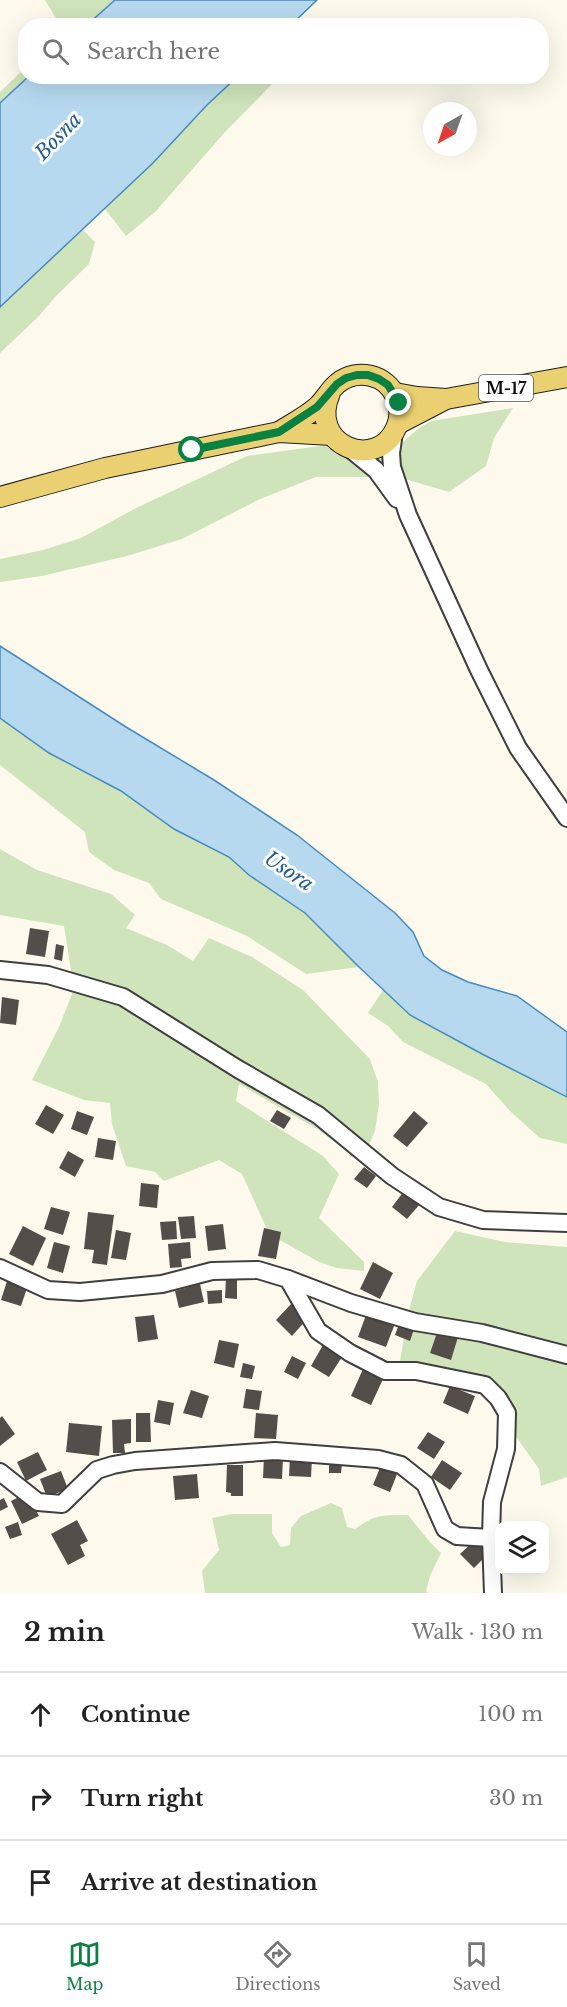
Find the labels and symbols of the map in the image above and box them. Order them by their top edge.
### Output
north arrow [423,102,477,156]
water label: Bosna [29,107,86,165]
road number: M-17 [479,375,533,401]
route end [385,389,411,415]
route start [178,436,204,462]
water label: Usora [260,846,318,896]

